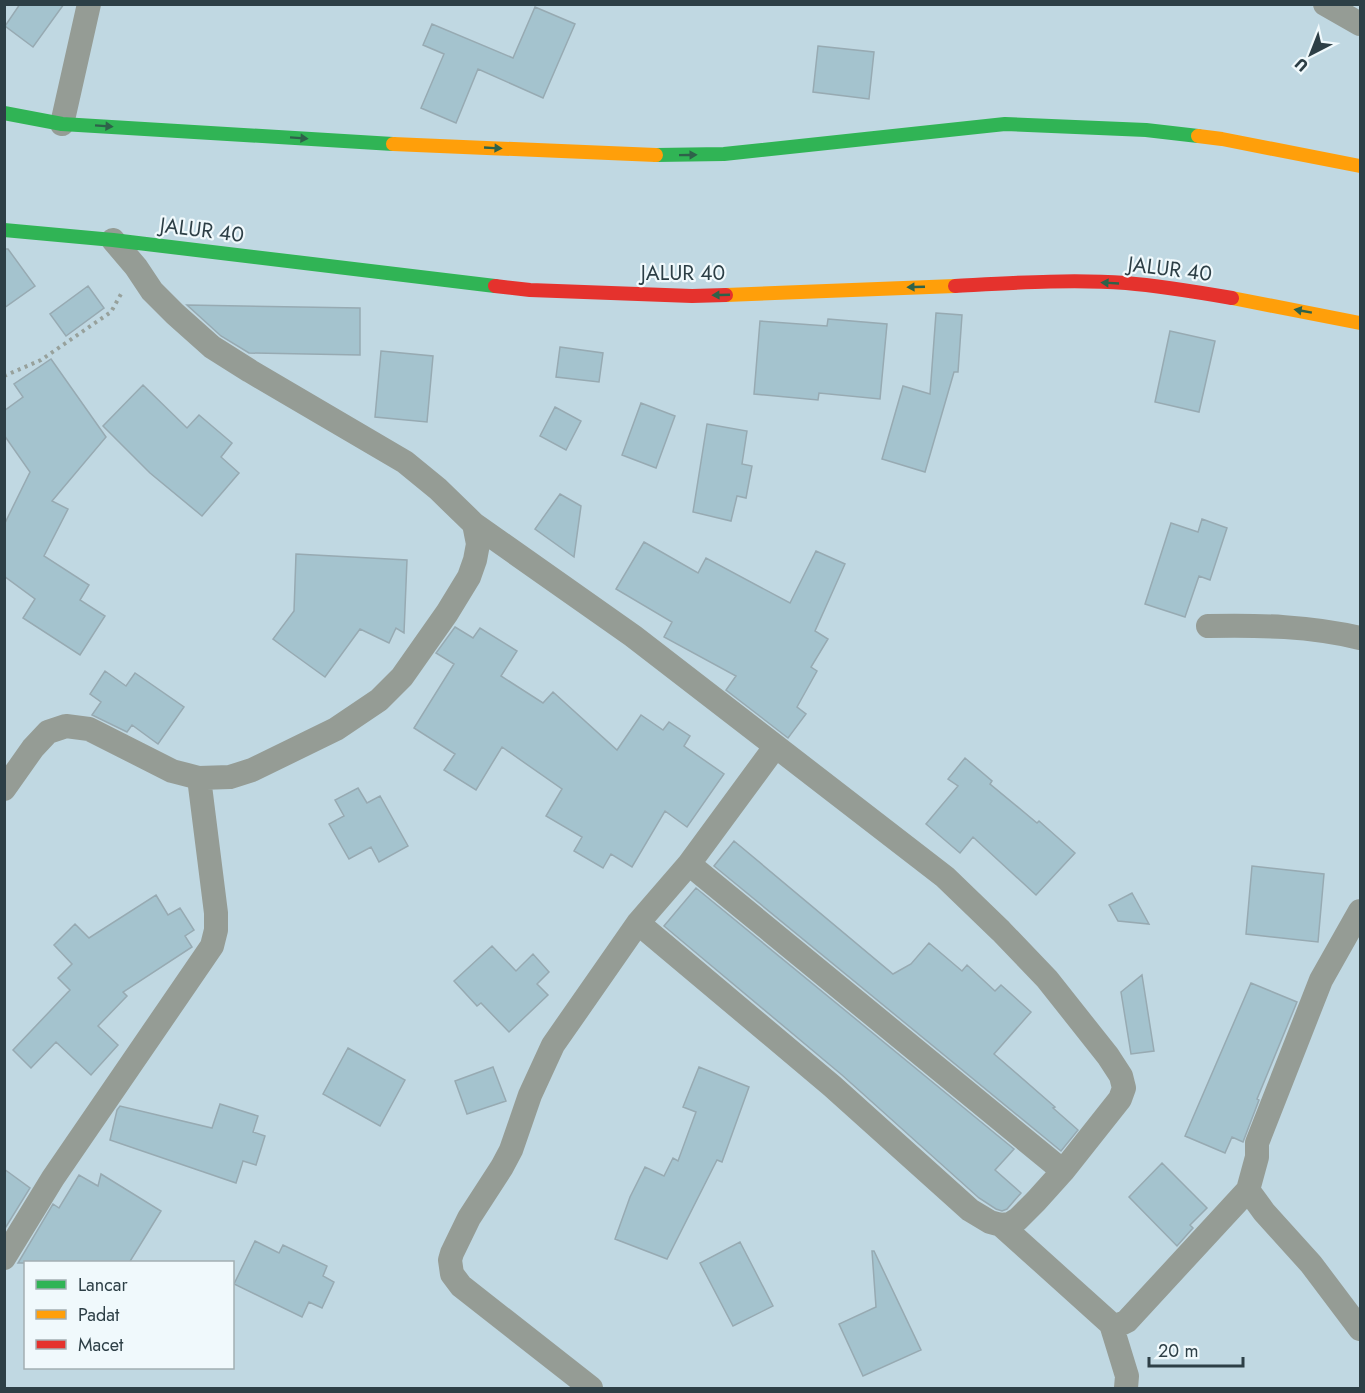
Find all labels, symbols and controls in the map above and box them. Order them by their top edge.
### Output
north arrow [1281,24,1341,84]
text: U [1289,52,1313,77]
one-way arrow [95,122,114,131]
one-way arrow [289,133,308,143]
one-way arrow [484,144,503,153]
one-way arrow [679,150,698,160]
street label: JALUR 40 [155,210,246,250]
street label: JALUR 40 [1123,249,1214,289]
street label: JALUR 40 [638,258,725,288]
one-way arrow [1101,279,1120,288]
one-way arrow [906,283,925,292]
one-way arrow [711,290,730,299]
one-way arrow [1294,306,1313,315]
legend [24,1261,234,1369]
text: Lancar [78,1272,128,1298]
text: Padat [78,1302,120,1328]
scale bar [1149,1330,1244,1368]
text: Macet [78,1332,124,1358]
text: 20 m [1158,1338,1198,1364]

